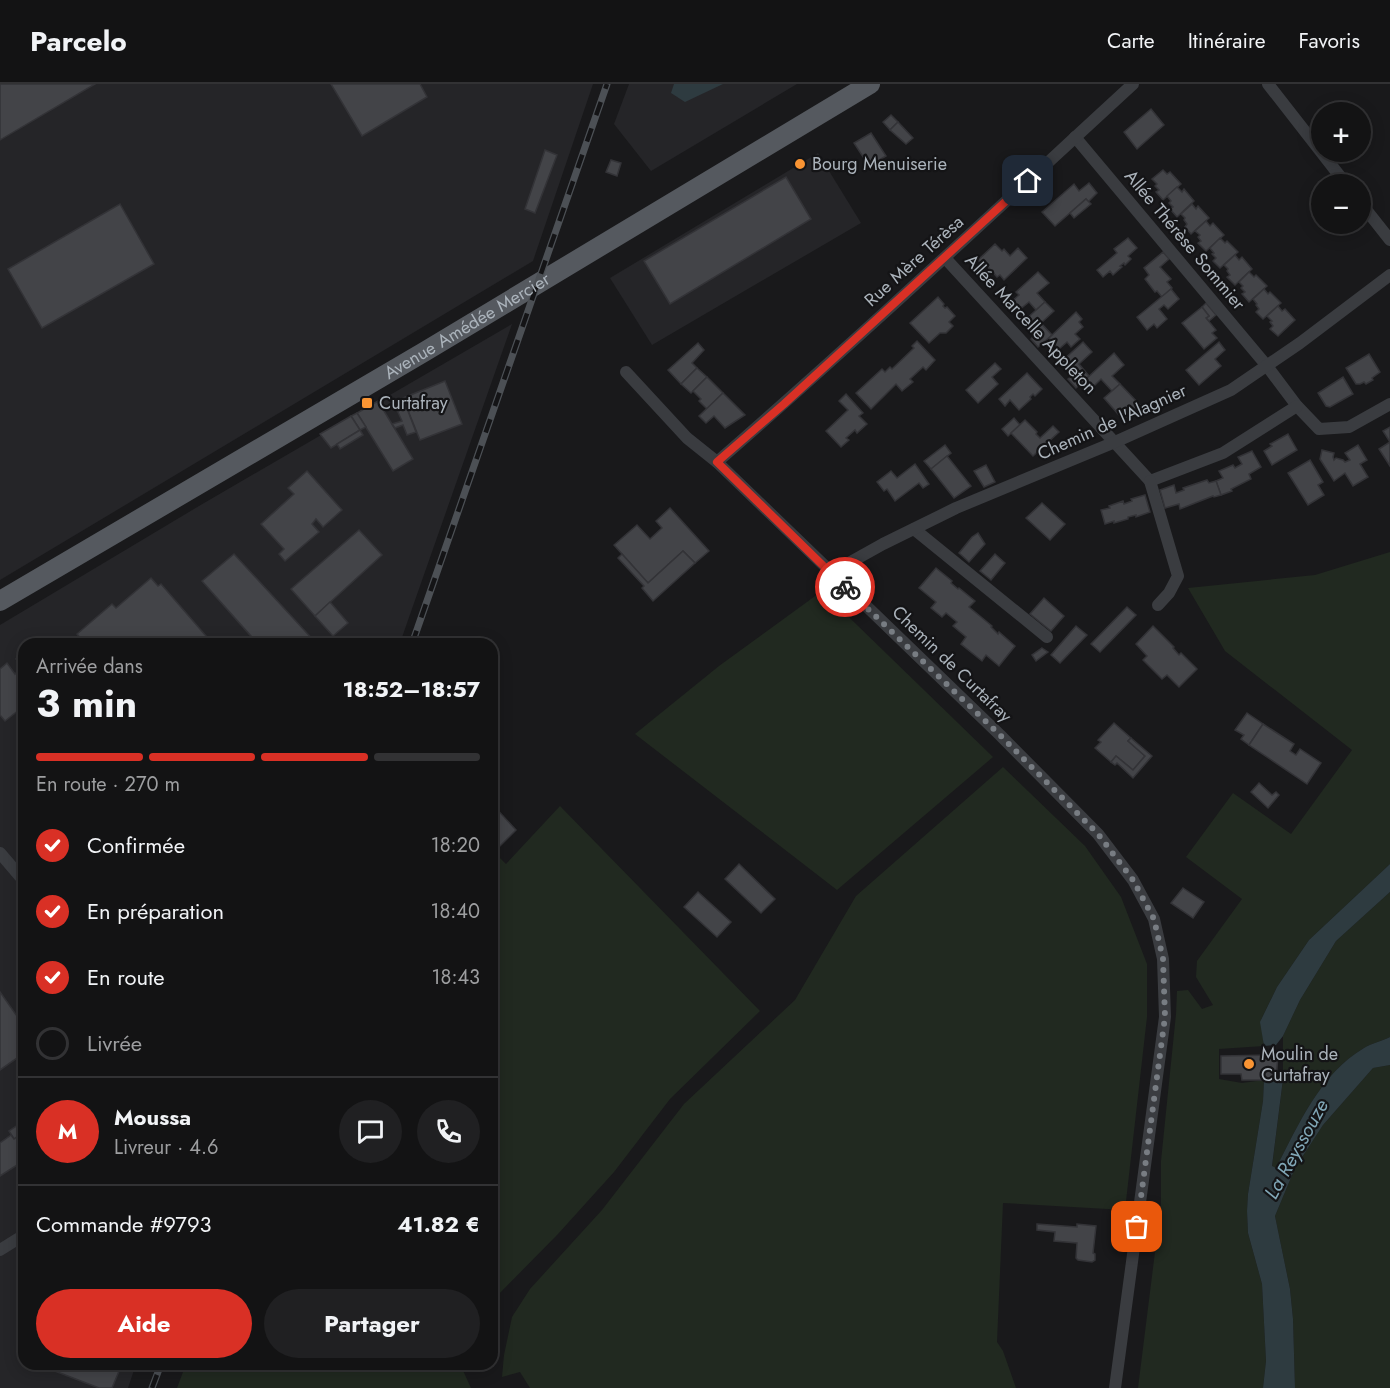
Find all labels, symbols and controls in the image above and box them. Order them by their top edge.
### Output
text: Parcelo [30,21,127,62]
text: Carte [1107,26,1155,56]
text: Itinéraire [1188,26,1266,56]
text: Favoris [1299,26,1360,56]
map controls [1311,102,1371,234]
button: + [1311,102,1371,162]
place label: Bourg Menuiserie [812,151,947,177]
pin [1002,155,1053,206]
marker: Bourg Menuiserie [793,157,807,171]
icon: home [1011,164,1044,197]
street label: Allée Thérèse Sommier [1118,164,1252,316]
button: − [1311,174,1371,234]
street label: Rue Mère Térèsa [859,209,969,313]
street label: Allée Marcelle Appleton [959,248,1103,400]
street label: Avenue Amédée Mercier [379,266,556,386]
street label: Chemin de l'Alagnier [1033,377,1191,467]
place label: Curtafray [379,390,448,416]
marker: Curtafray [360,396,374,410]
courier [815,557,875,617]
icon: bike [829,571,862,604]
street label: Chemin de Curtafray [886,600,1018,728]
text: Arrivée dans [36,652,143,681]
text: 18:52–18:57 [343,673,480,705]
text: 3 min [36,675,137,732]
text: En route · 270 m [36,770,180,799]
icon: check [36,829,69,862]
text: Confirmée [87,829,185,861]
text: 18:20 [431,831,480,860]
icon: check [36,895,69,928]
text: En préparation [87,895,224,927]
text: 18:40 [430,897,480,926]
icon: check [36,961,69,994]
text: En route [87,961,165,993]
text: 18:43 [432,963,480,992]
text: Livrée [87,1027,142,1059]
place label: Moulin de Curtafray [1261,1041,1338,1088]
marker: Moulin de Curtafray [1242,1057,1256,1071]
water label: La Reyssouze [1257,1094,1336,1204]
button: chat [339,1100,402,1163]
button: phone [417,1100,480,1163]
text: Moussa [114,1101,191,1133]
text: M [58,1115,77,1147]
text: Livreur · 4.6 [114,1133,218,1162]
pin [1111,1201,1162,1252]
text: Commande #9793 [36,1208,212,1240]
text: 41.82 € [397,1208,480,1240]
icon: bag [1120,1210,1153,1243]
button: Aide [36,1289,252,1358]
button: Partager [264,1289,480,1358]

